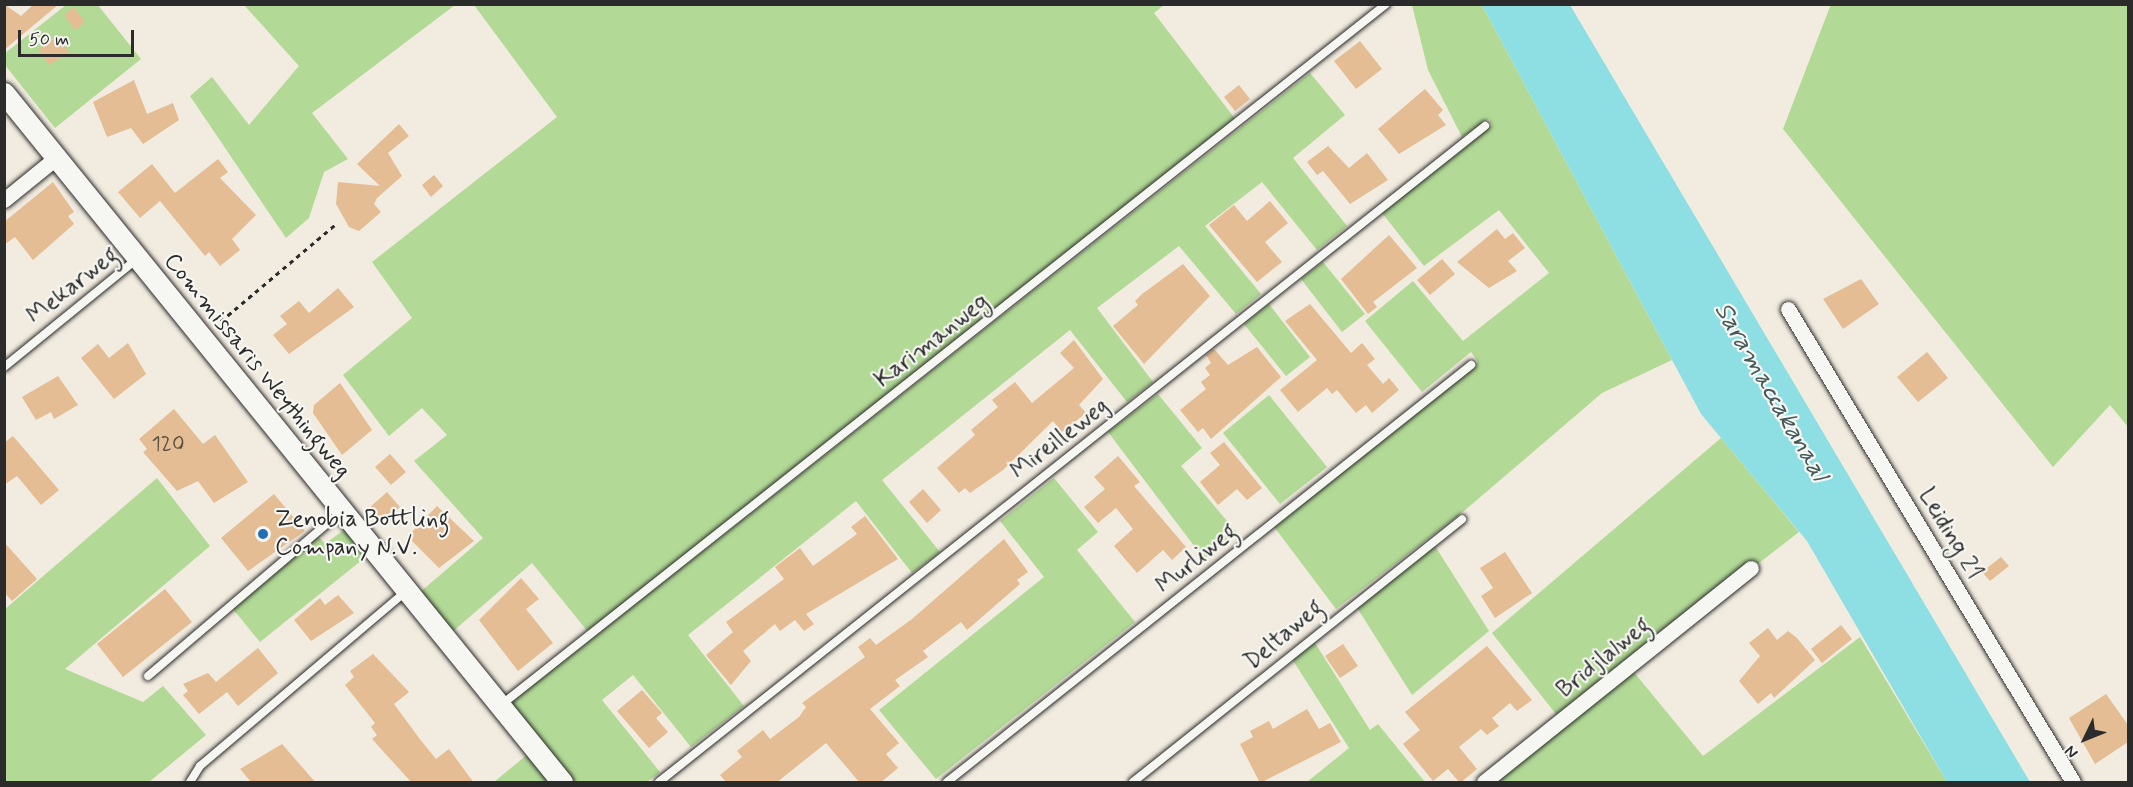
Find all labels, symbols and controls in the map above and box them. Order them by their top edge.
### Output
scale bar [21,18,136,56]
text: 50 m [29,28,69,52]
street label: Mekarweg [21,241,125,331]
street label: Commissaris Weythingweg [156,246,358,486]
street label: Karimanweg [869,287,995,395]
water label: Saramaccakanaal [1706,297,1834,487]
street label: Mireilleweg [1005,392,1115,486]
house number: 120 [151,431,185,457]
street label: Leiding 21 [1912,483,1988,585]
place label: Zenobia Bottling Company N.V. [275,506,450,562]
street label: Murliweg [1151,518,1243,600]
marker: Zenobia Bottling Company N.V. [256,527,270,541]
street label: Deltaweg [1238,594,1330,676]
street label: Bridjlalweg [1551,611,1657,705]
north arrow [2055,709,2115,769]
text: N [2060,741,2083,763]

